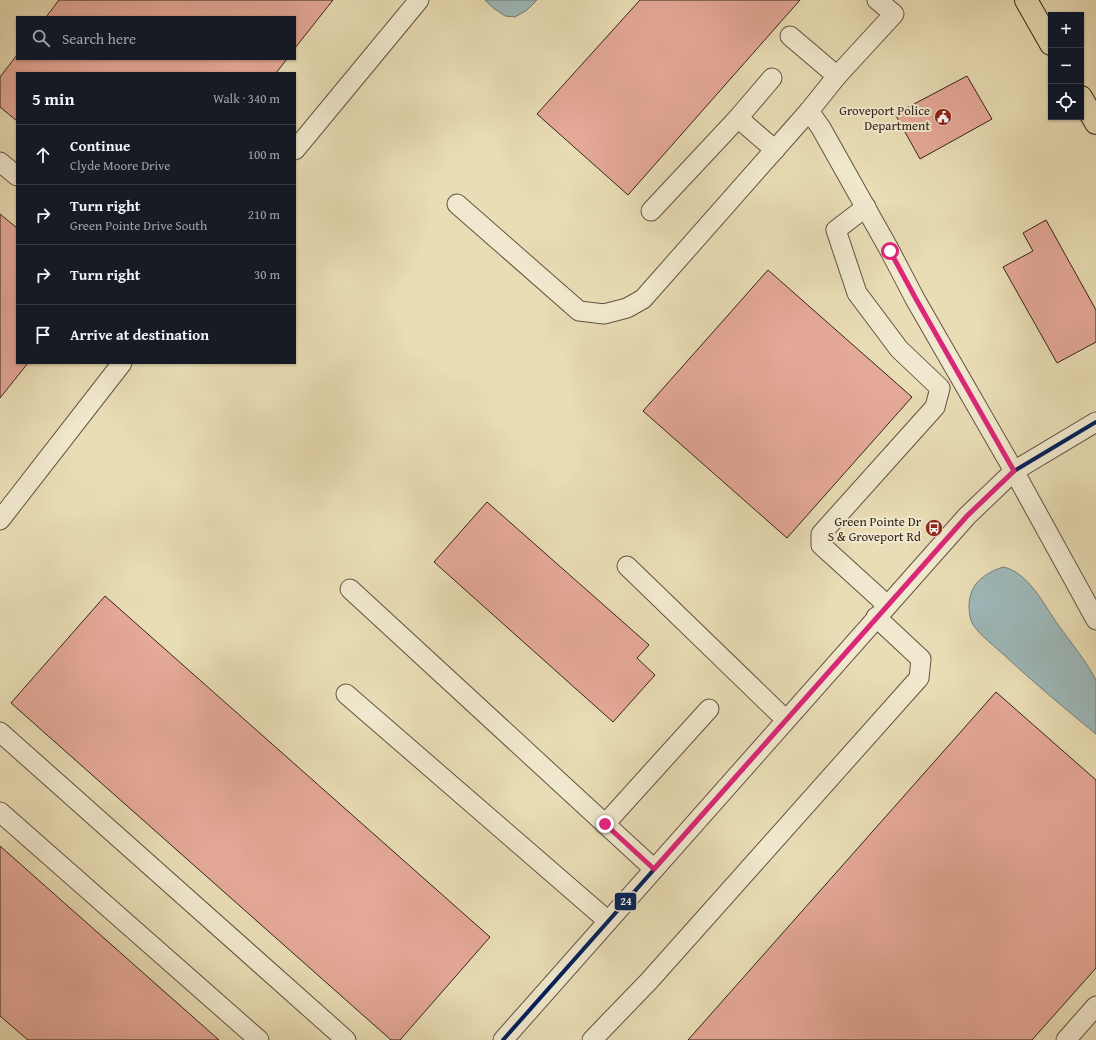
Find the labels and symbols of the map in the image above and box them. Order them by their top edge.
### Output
place label: Groveport Police Department [839,101,930,135]
public building icon: Groveport Police Department [933,107,953,127]
route start [881,242,899,260]
place label: Green Pointe Dr S & Groveport Rd [828,512,922,546]
bus stop icon: Green Pointe Dr S & Groveport Rd [924,518,944,538]
route end [596,815,614,833]
line badge: 24 [614,892,637,911]
text: 24 [620,893,632,909]

